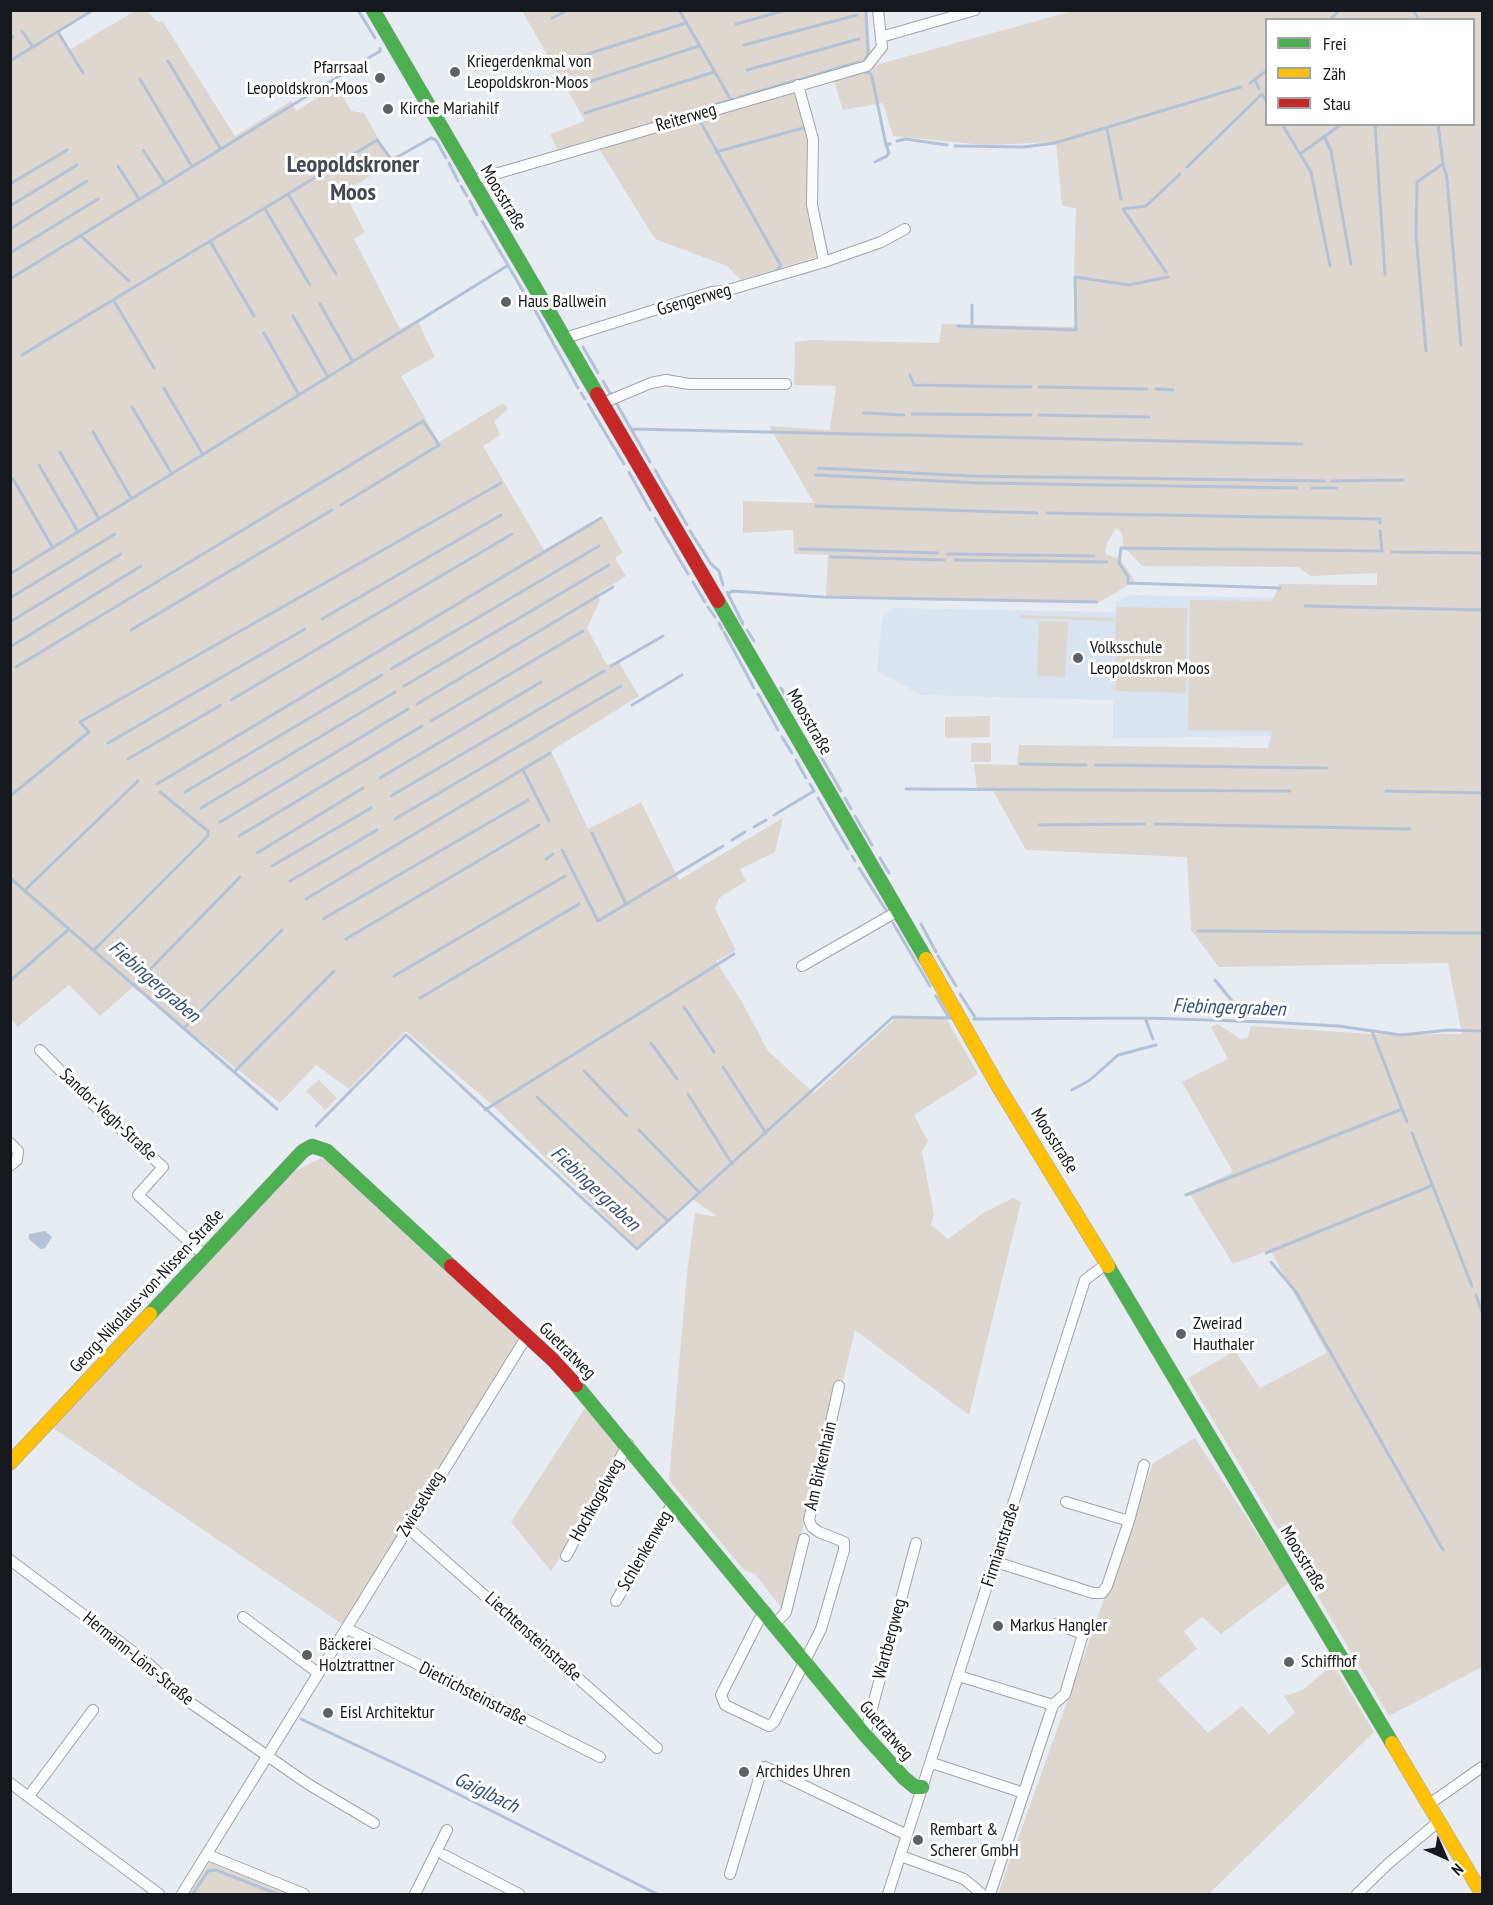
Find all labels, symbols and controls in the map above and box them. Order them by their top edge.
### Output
legend [1265,18,1475,126]
text: Frei [1323,32,1347,55]
place label: Kriegerdenkmal von Leopoldskron-Moos [467,51,591,94]
place label: Pfarrsaal Leopoldskron-Moos [247,57,368,100]
text: Zäh [1323,62,1346,85]
marker: Kriegerdenkmal von Leopoldskron-Moos [448,65,462,79]
marker: Pfarrsaal Leopoldskron-Moos [373,71,387,85]
text: Stau [1323,92,1351,115]
place label: Kirche Mariahilf [400,98,499,120]
street label: Reiterweg [653,99,719,137]
marker: Kirche Mariahilf [381,102,395,116]
district label: Leopoldskroner Moos [287,151,419,207]
street label: Moosstraße [475,161,531,235]
street label: Gsengerweg [655,279,733,321]
place label: Haus Ballwein [518,291,606,313]
marker: Haus Ballwein [499,295,513,309]
place label: Volksschule Leopoldskron Moos [1090,637,1210,680]
marker: Volksschule Leopoldskron Moos [1071,651,1085,665]
street label: Moosstraße [782,685,836,759]
water label: Fiebingergraben [104,936,204,1028]
water label: Fiebingergraben [1172,994,1286,1022]
street label: Sandor-Vegh-Straße [55,1064,161,1166]
street label: Moosstraße [1026,1105,1082,1177]
water label: Fiebingergraben [546,1142,644,1236]
street label: Georg-Nikolaus-von-Nissen-Straße [66,1205,228,1377]
place label: Zweirad Hauthaler [1193,1313,1254,1356]
street label: Guetratweg [534,1318,600,1384]
marker: Zweirad Hauthaler [1174,1327,1188,1341]
street label: Am Birkenhain [800,1420,842,1512]
street label: Hochkogelweg [565,1455,629,1545]
street label: Zwieselweg [393,1467,449,1541]
street label: Firmianstraße [977,1501,1025,1589]
street label: Schlenkenweg [613,1507,677,1595]
street label: Moosstraße [1275,1522,1331,1596]
street label: Liechtensteinstraße [480,1588,586,1686]
street label: Wartbergweg [869,1596,911,1682]
street label: Hermann-Löns-Straße [78,1608,198,1710]
place label: Markus Hangler [1010,1615,1107,1637]
marker: Markus Hangler [991,1619,1005,1633]
place label: Bäckerei Holztrattner [319,1634,394,1676]
marker: Bäckerei Holztrattner [300,1648,314,1662]
place label: Schiffhof [1301,1651,1356,1673]
marker: Schiffhof [1282,1655,1296,1669]
street label: Dietrichsteinstraße [415,1657,531,1731]
street label: Guetratweg [854,1697,918,1765]
place label: Eisl Architektur [340,1702,434,1724]
marker: Eisl Architektur [321,1706,335,1720]
place label: Archides Uhren [756,1761,850,1783]
marker: Archides Uhren [737,1765,751,1779]
water label: Gaiglbach [450,1767,522,1819]
place label: Rembart & Scherer GmbH [930,1819,1019,1862]
north arrow [1415,1827,1475,1887]
marker: Rembart & Scherer GmbH [911,1833,925,1847]
text: N [1448,1860,1468,1880]

